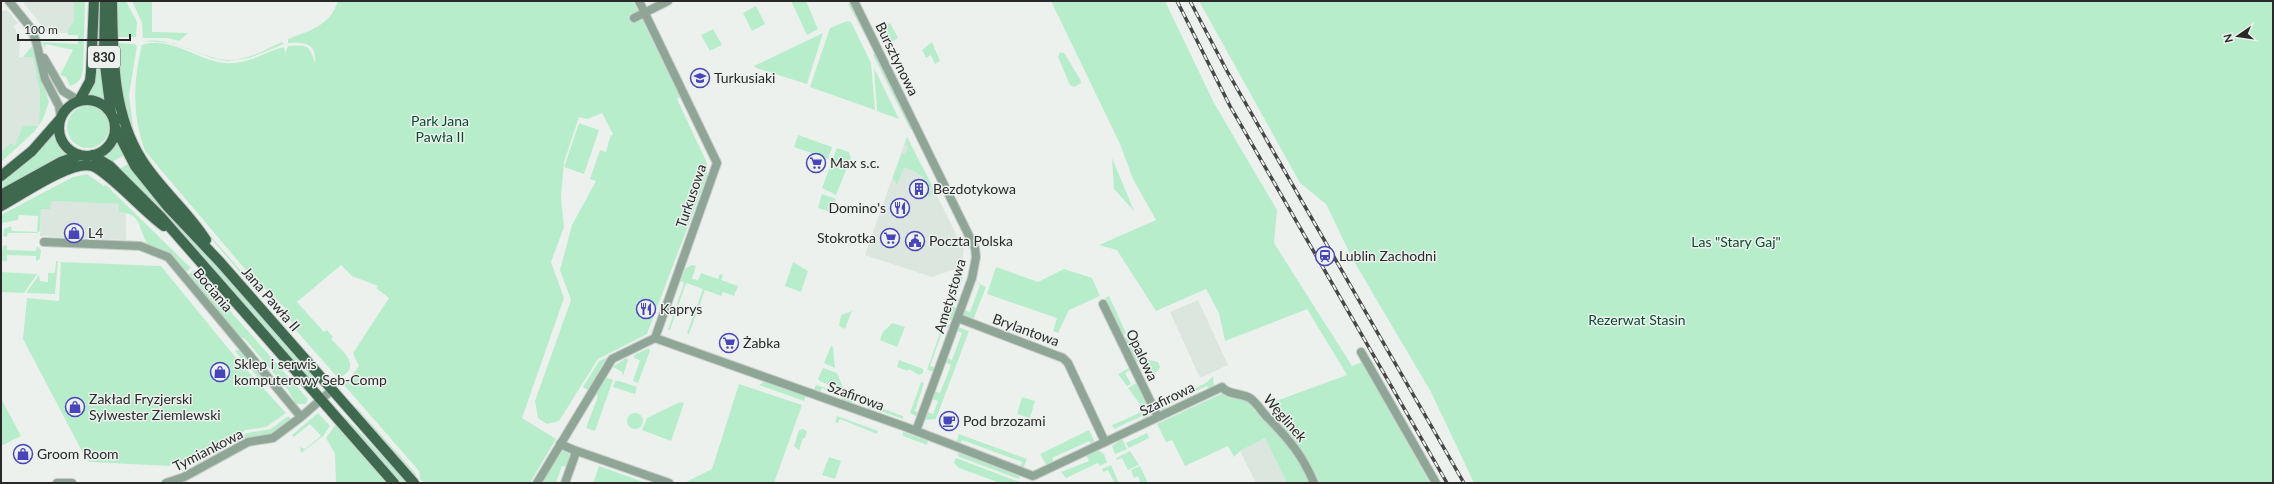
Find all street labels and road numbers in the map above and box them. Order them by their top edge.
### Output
street label: Bursztynowa [872,19,923,98]
road number: 830 [88,46,120,68]
street label: Turkusowa [672,162,709,230]
street label: Ametystowa [930,256,969,335]
street label: Jana Pawła II [239,263,304,334]
street label: Bociania [190,264,237,315]
street label: Brylantowa [990,310,1062,349]
street label: Opalowa [1123,326,1162,383]
street label: Szafirowa [826,377,887,414]
street label: Szafirowa [1137,378,1197,419]
street label: Węglinek [1260,390,1311,446]
street label: Tymiankowa [170,425,246,474]

